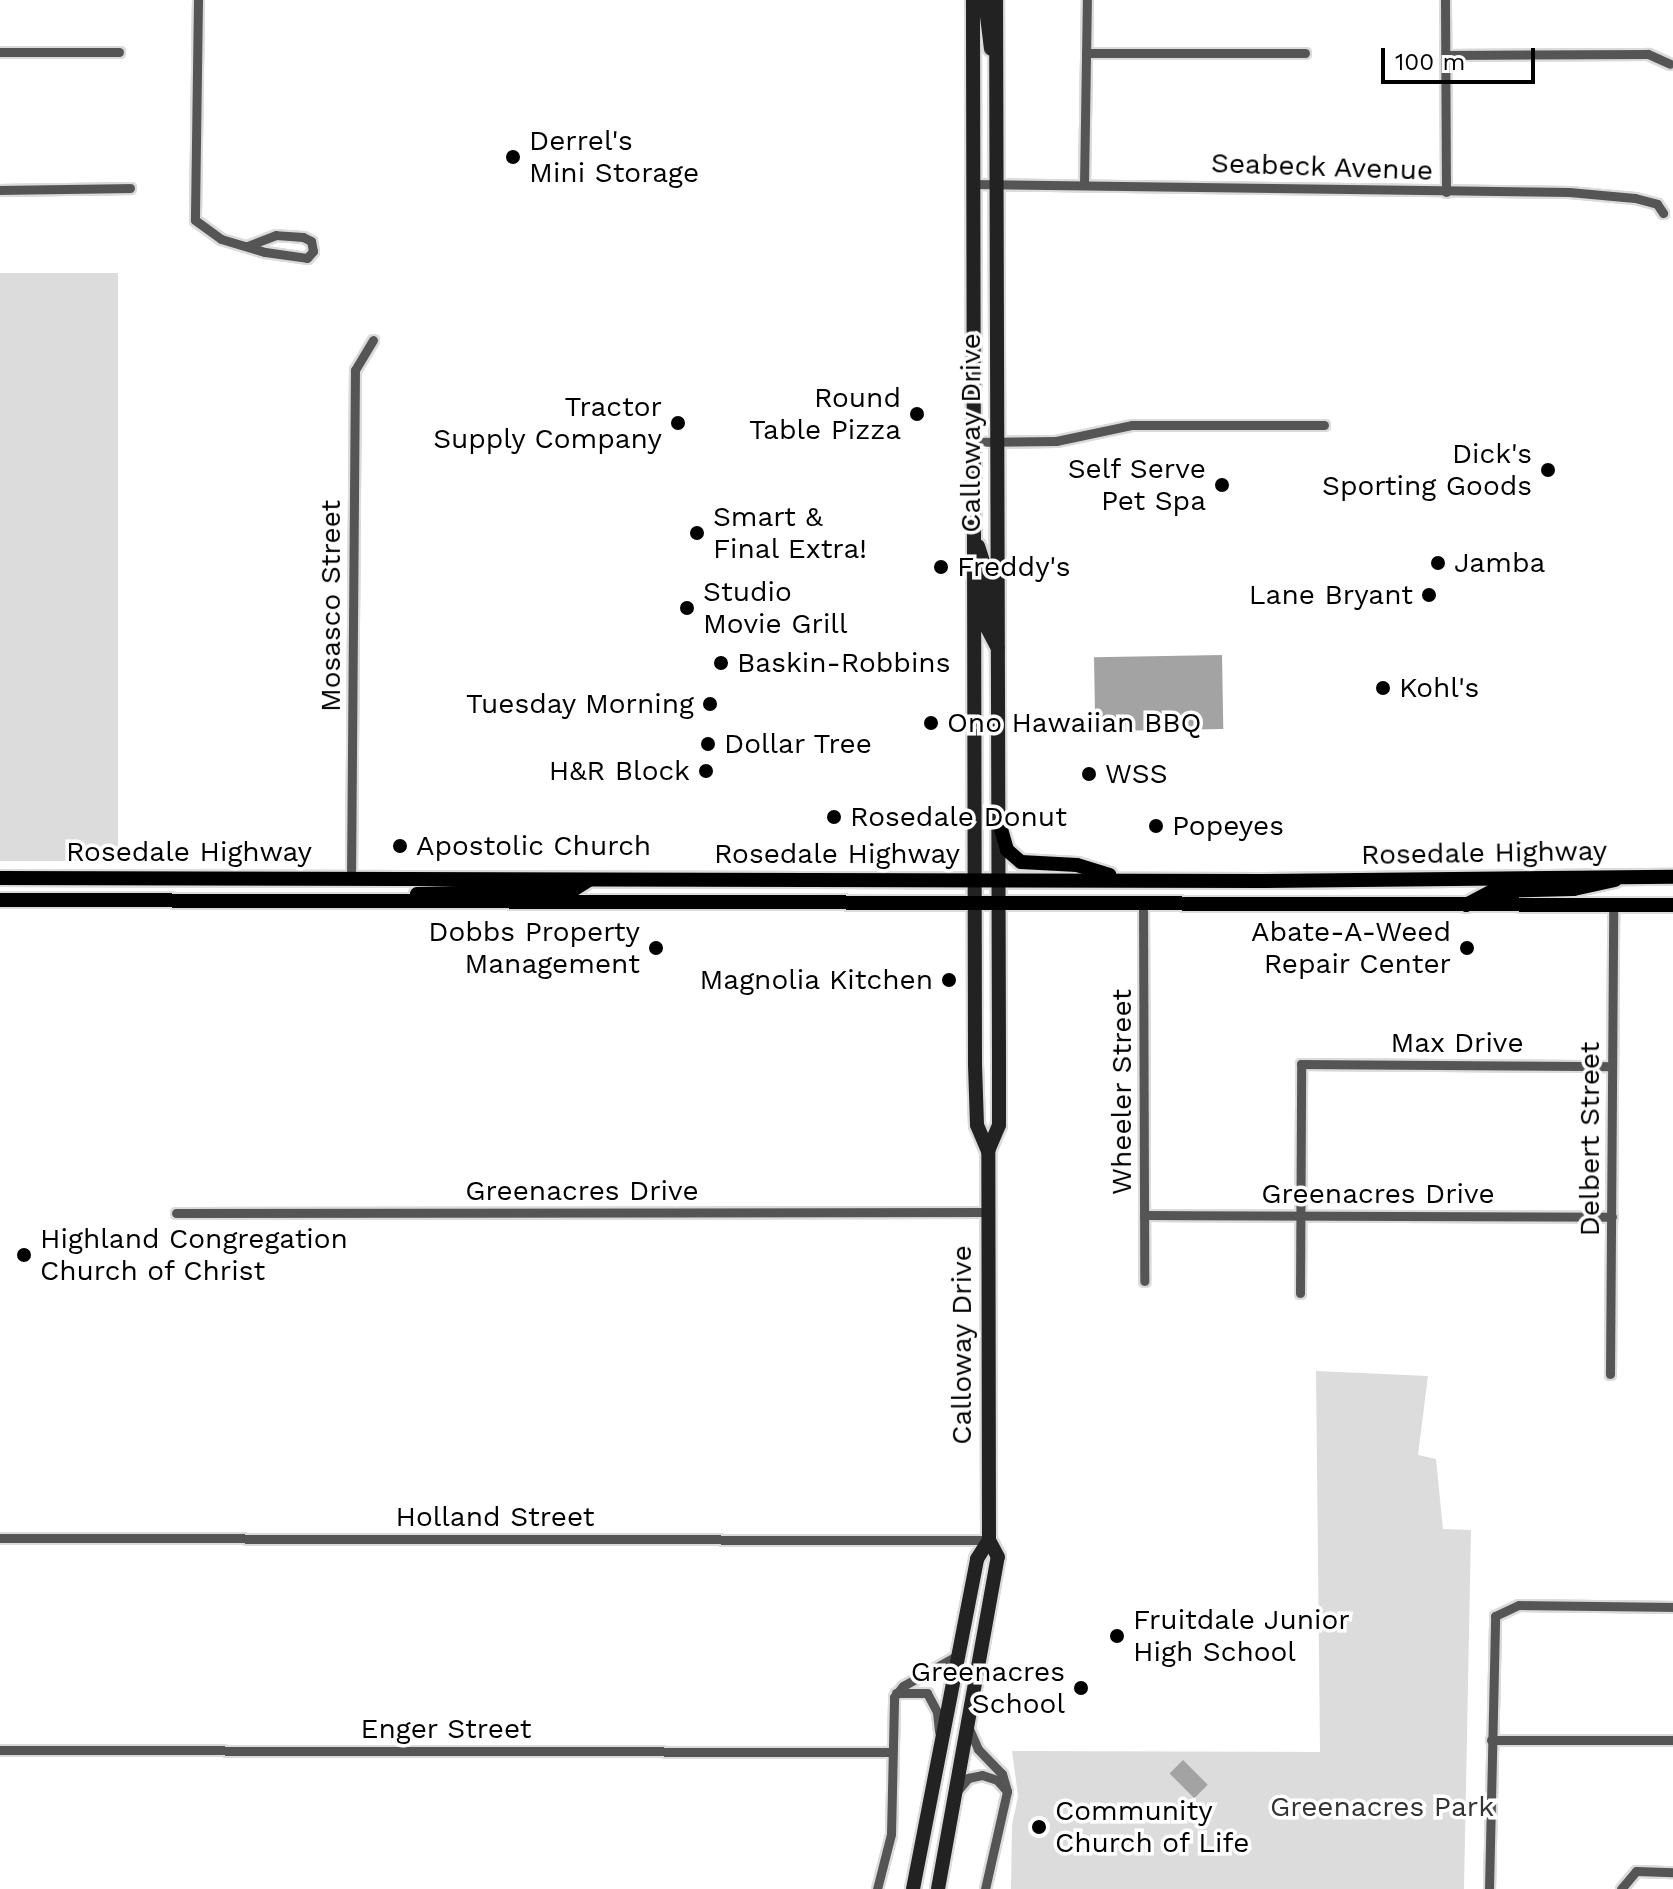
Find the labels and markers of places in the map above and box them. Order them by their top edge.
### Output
place label: Derrel's Mini Storage [529,124,699,190]
marker: Derrel's Mini Storage [504,148,522,166]
place label: Round Table Pizza [749,381,901,447]
place label: Tractor Supply Company [432,390,662,456]
marker: Round Table Pizza [908,405,926,423]
marker: Tractor Supply Company [669,414,687,432]
place label: Dick's Sporting Goods [1322,437,1532,503]
place label: Self Serve Pet Spa [1067,452,1206,518]
marker: Dick's Sporting Goods [1539,461,1557,479]
marker: Self Serve Pet Spa [1213,476,1231,494]
place label: Smart & Final Extra! [713,500,868,566]
marker: Smart & Final Extra! [688,524,706,542]
place label: Jamba [1454,546,1545,580]
place label: Freddy's [957,550,1071,584]
marker: Jamba [1429,554,1447,572]
marker: Freddy's [932,558,950,576]
place label: Studio Movie Grill [703,575,847,641]
place label: Lane Bryant [1249,578,1413,612]
marker: Lane Bryant [1420,586,1438,604]
marker: Studio Movie Grill [678,599,696,617]
place label: Baskin-Robbins [737,646,950,680]
marker: Baskin-Robbins [712,654,730,672]
place label: Kohl's [1399,671,1479,705]
marker: Kohl's [1374,679,1392,697]
place label: Tuesday Morning [465,687,694,721]
marker: Tuesday Morning [701,695,719,713]
place label: Ono Hawaiian BBQ [947,706,1201,740]
marker: Ono Hawaiian BBQ [922,714,940,732]
place label: Dollar Tree [724,727,873,761]
marker: Dollar Tree [699,735,717,753]
place label: H&R Block [549,754,690,788]
place label: WSS [1105,757,1168,791]
marker: H&R Block [697,762,715,780]
marker: WSS [1080,765,1098,783]
place label: Rosedale Donut [850,800,1067,834]
marker: Rosedale Donut [825,808,843,826]
place label: Popeyes [1172,809,1284,843]
marker: Popeyes [1147,817,1165,835]
place label: Apostolic Church [416,829,651,863]
marker: Apostolic Church [391,837,409,855]
place label: Dobbs Property Management [428,915,640,981]
place label: Abate-A-Weed Repair Center [1251,915,1451,981]
marker: Dobbs Property Management [647,939,665,957]
marker: Abate-A-Weed Repair Center [1458,939,1476,957]
place label: Magnolia Kitchen [699,963,933,997]
marker: Magnolia Kitchen [940,971,958,989]
place label: Highland Congregation Church of Christ [40,1222,348,1288]
marker: Highland Congregation Church of Christ [15,1246,33,1264]
place label: Fruitdale Junior High School [1133,1603,1350,1669]
marker: Fruitdale Junior High School [1108,1627,1126,1645]
place label: Greenacres School [911,1655,1065,1721]
marker: Greenacres School [1072,1679,1090,1697]
place label: Community Church of Life [1055,1794,1250,1860]
marker: Community Church of Life [1030,1818,1048,1836]

